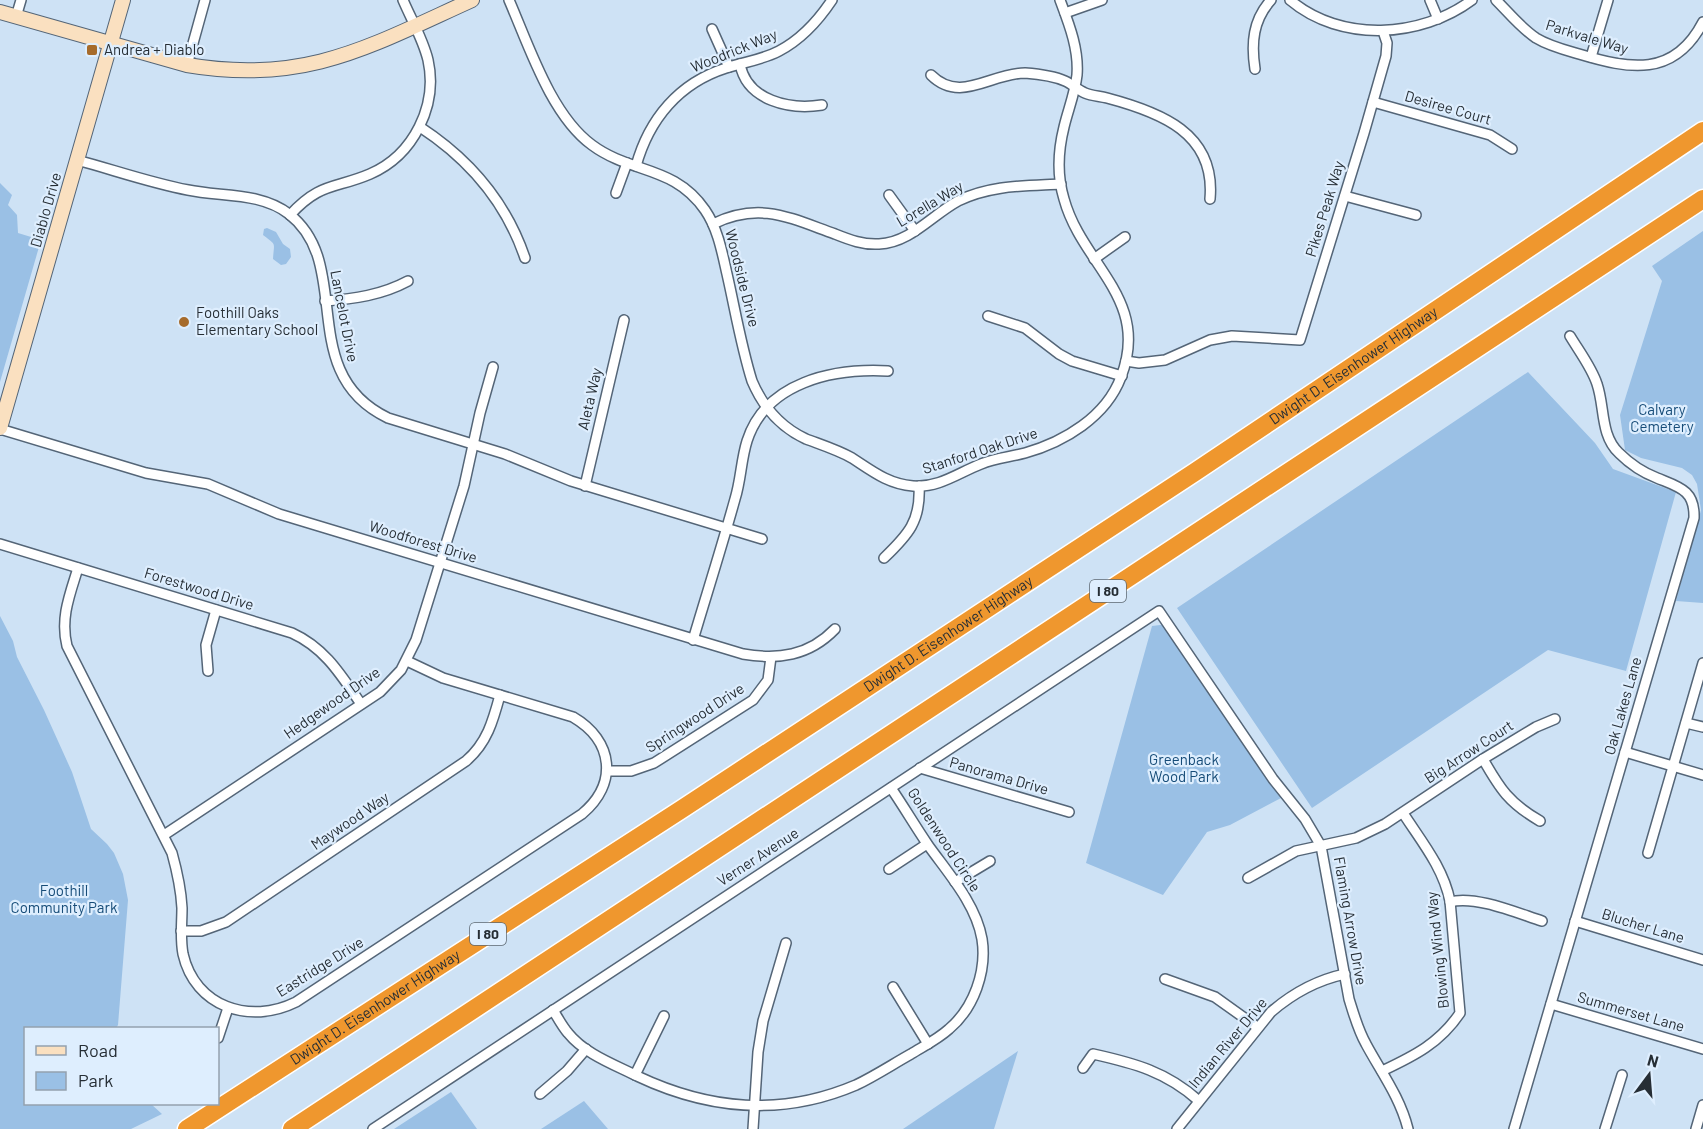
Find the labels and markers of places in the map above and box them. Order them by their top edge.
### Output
place label: Andrea + Diablo [104,40,204,58]
marker: Andrea + Diablo [85,43,99,57]
place label: Foothill Oaks Elementary School [196,303,318,338]
marker: Foothill Oaks Elementary School [177,315,191,329]

